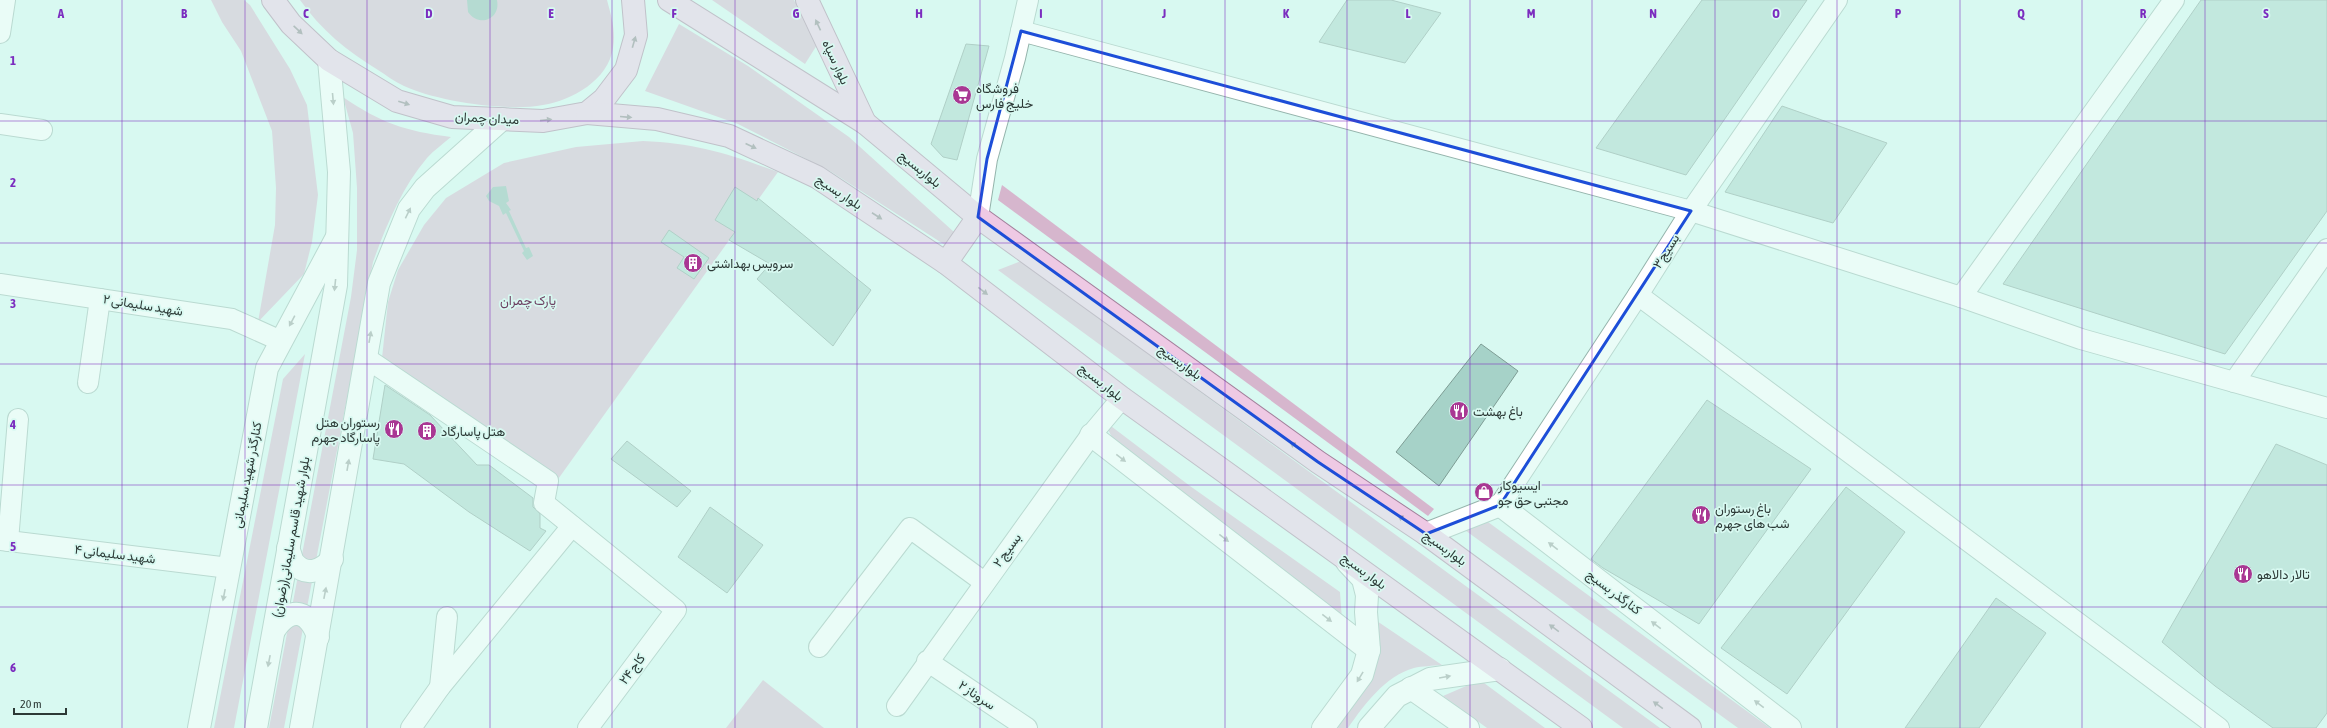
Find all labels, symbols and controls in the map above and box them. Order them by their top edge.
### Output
text: A [57,6,65,21]
text: B [181,6,188,21]
text: C [303,6,309,21]
text: D [425,6,433,21]
text: E [548,6,554,21]
text: F [671,6,677,21]
text: G [793,6,800,21]
text: H [915,6,923,21]
text: I [1039,6,1043,21]
text: J [1161,6,1166,21]
text: K [1283,6,1290,21]
text: L [1405,6,1411,21]
text: M [1527,6,1536,21]
text: N [1649,6,1657,21]
text: O [1772,6,1780,21]
text: P [1895,6,1902,21]
text: Q [2017,6,2025,21]
text: R [2140,6,2147,21]
text: S [2263,6,2269,21]
one-way arrow [815,19,821,30]
one-way arrow [293,25,302,34]
one-way arrow [631,35,637,47]
street label: بلوار سپاه [817,37,853,88]
text: 1 [10,53,16,68]
place label: فروشگاه خلیج فارس [976,81,1033,113]
supermarket icon: فروشگاه خلیج فارس [951,84,973,106]
one-way arrow [329,93,336,105]
one-way arrow [398,100,410,106]
street label: میدان چمران [454,109,520,129]
one-way arrow [620,113,632,120]
one-way arrow [540,116,552,123]
one-way arrow [746,144,758,150]
street label: بلواربسیج [895,147,944,192]
street label: بلوار بسیج [812,172,865,214]
text: 2 [10,175,16,190]
one-way arrow [404,208,411,219]
one-way arrow [872,212,882,220]
street label: بسیج۳ [1650,231,1684,272]
building icon: سرویس بهداشتی [682,252,704,274]
place label: سرویس بهداشتی [707,256,793,272]
one-way arrow [332,279,338,291]
one-way arrow [978,287,989,295]
street label: شهید سلیمانی ۲ [102,291,184,320]
park label: پارک چمران [500,293,556,310]
text: 3 [10,296,16,311]
one-way arrow [289,315,295,327]
one-way arrow [367,331,373,343]
street label: بلواربسیج [1154,341,1205,384]
street label: بلوار بسیج [1075,360,1126,406]
restaurant icon: باغ بهشت [1448,400,1470,422]
place label: باغ بهشت [1473,404,1523,421]
place label: رستوران هتل پاسارگاد جهرم [312,415,380,447]
text: 4 [9,417,16,432]
restaurant icon: رستوران هتل پاسارگاد جهرم [383,418,405,440]
street label: کنارگذر شهید سلیمانی [229,420,266,530]
building icon: هتل پاسارگاد [416,420,438,442]
place label: هتل پاسارگاد [441,424,505,441]
one-way arrow [1290,442,1301,450]
one-way arrow [1116,454,1127,463]
street label: بلوار شهید قاسم سلیمانی(رضوان) [269,455,314,619]
one-way arrow [345,459,351,471]
place label: ایسیوکار مجتبی حق جو [1497,478,1568,509]
shop icon: ایسیوکار مجتبی حق جو [1473,481,1495,503]
place label: باغ رستوران شب های جهرم [1715,501,1789,532]
restaurant icon: باغ رستوران شب های جهرم [1690,504,1712,526]
one-way arrow [1397,515,1409,522]
street label: بلواربسیج [1419,527,1470,570]
street label: بسیج ۲ [990,530,1026,571]
one-way arrow [1219,534,1230,542]
text: 5 [10,539,16,554]
street label: شهید سلیمانی ۴ [74,542,156,567]
one-way arrow [1548,542,1558,550]
street label: بلوار بسیج [1337,550,1390,594]
restaurant icon: تالار دالاهو [2232,563,2254,585]
street label: کنارگذر بسیج [1582,566,1645,619]
place label: تالار دالاهو [2257,567,2310,583]
one-way arrow [323,587,329,599]
one-way arrow [221,588,227,601]
one-way arrow [1322,613,1333,622]
one-way arrow [1651,621,1662,629]
one-way arrow [1548,624,1559,632]
street label: کاج ۲۴ [616,651,650,688]
one-way arrow [266,655,272,667]
text: 6 [10,660,16,675]
one-way arrow [1356,671,1363,683]
one-way arrow [1439,673,1451,679]
street label: سروناز ۲ [955,677,998,714]
scale bar [14,690,66,716]
text: 20 m [20,697,42,711]
one-way arrow [1754,700,1765,709]
one-way arrow [1653,701,1664,709]

